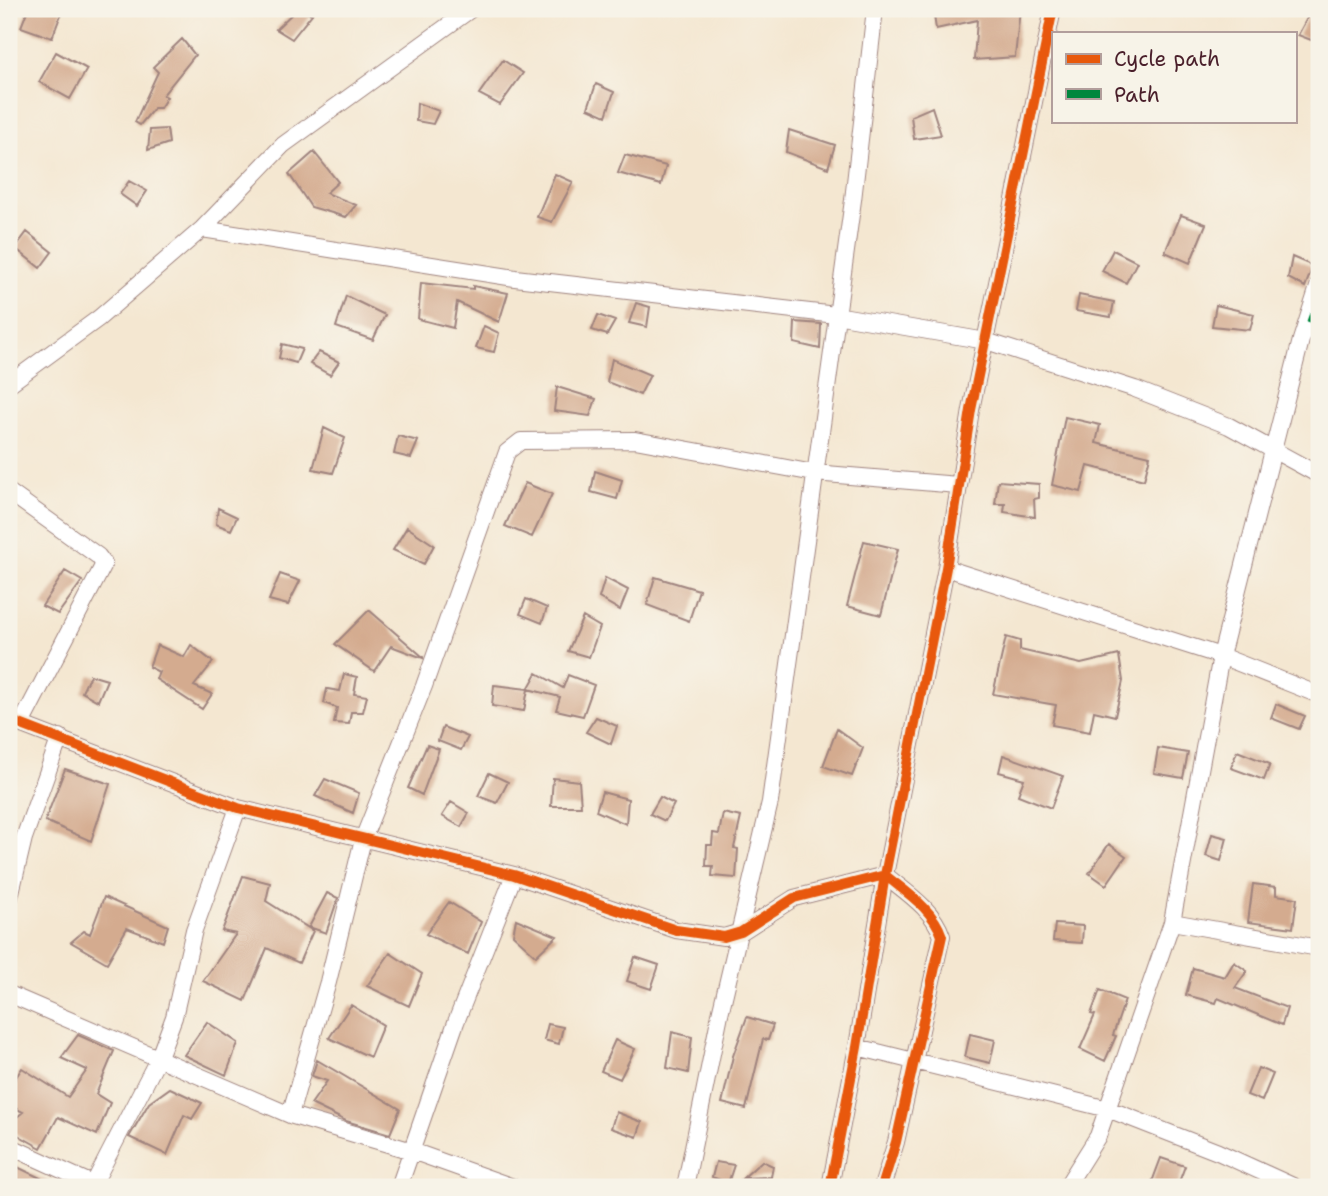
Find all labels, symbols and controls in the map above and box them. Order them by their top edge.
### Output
legend [1052,32,1296,122]
text: Cycle path [1114,45,1220,73]
text: Path [1114,81,1160,109]

